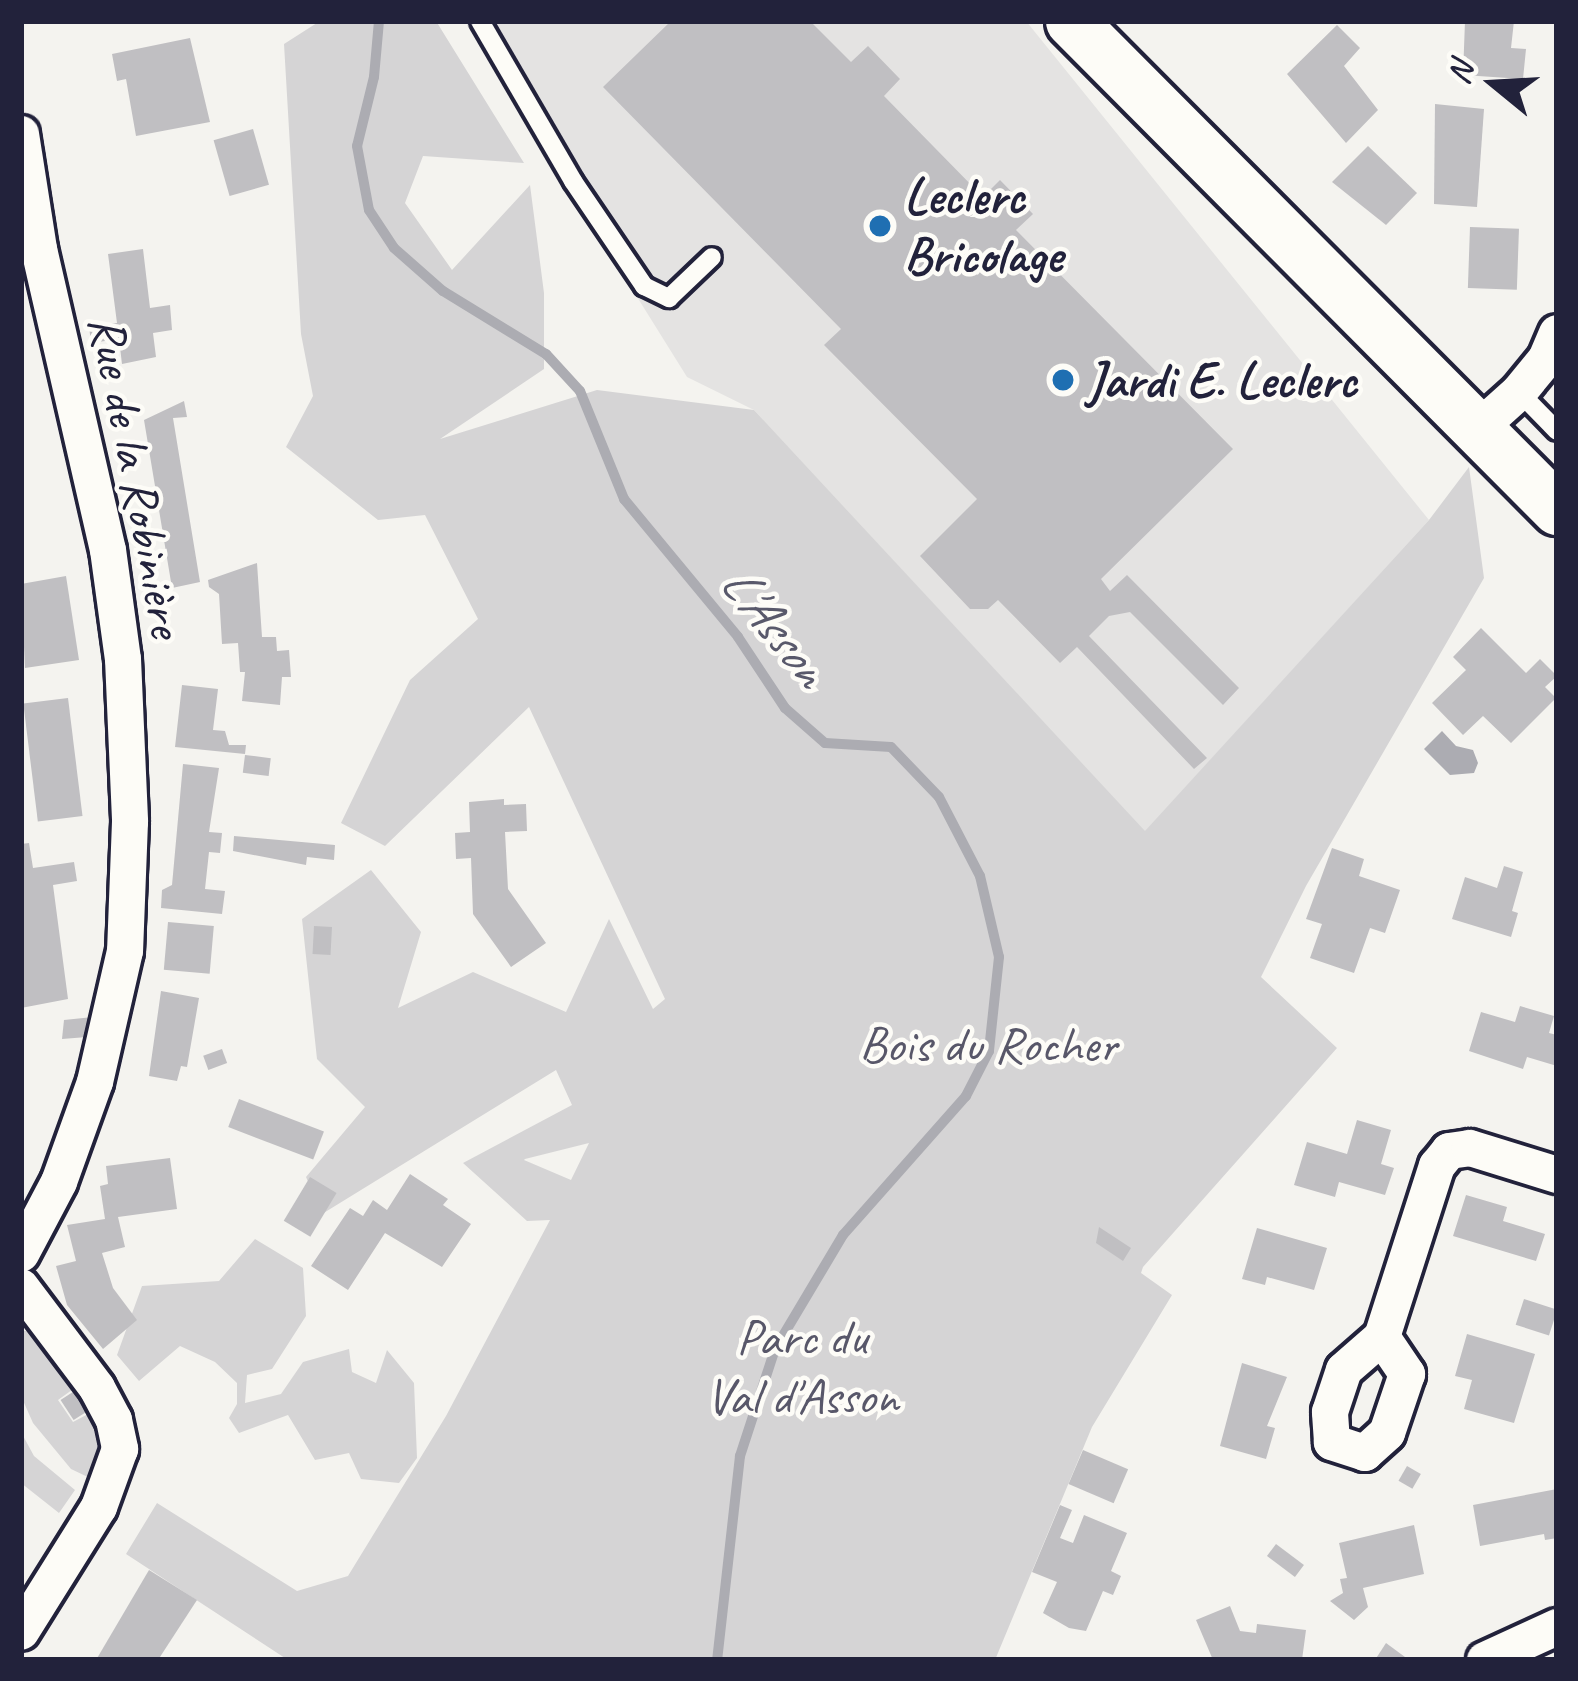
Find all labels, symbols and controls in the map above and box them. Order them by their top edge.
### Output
north arrow [1434,24,1554,144]
text: N [1437,57,1483,89]
place label: Leclerc Bricolage [904,166,1062,286]
marker: Leclerc Bricolage [867,213,893,239]
street label: Rue de la Robinière [76,310,198,642]
place label: Jardi E. Leclerc [1087,349,1357,411]
marker: Jardi E. Leclerc [1050,367,1076,393]
water label: L'Asson [708,551,842,699]
park label: Bois du Rocher [860,1013,1116,1075]
park label: Parc du Val d'Asson [706,1307,898,1427]

